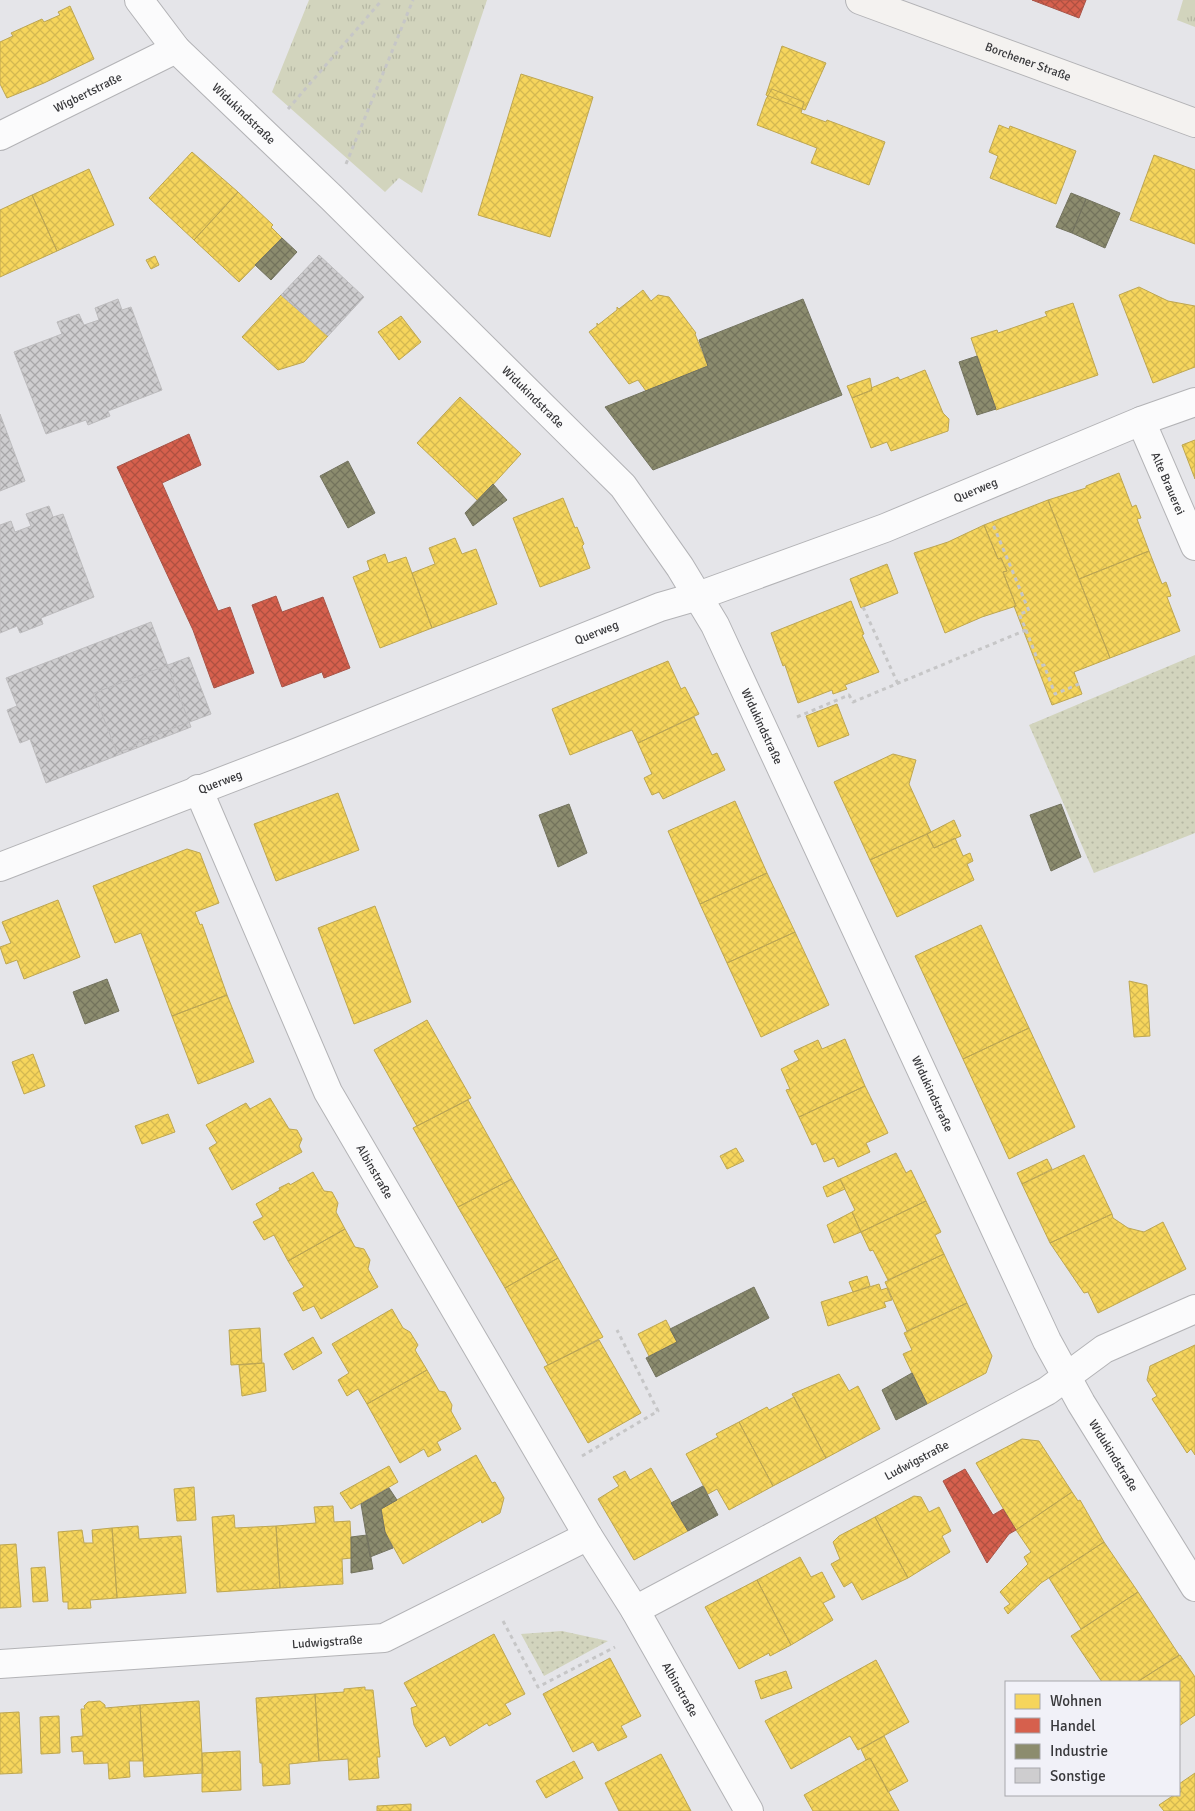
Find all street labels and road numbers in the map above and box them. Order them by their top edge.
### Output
street label: Borchener Straße [983,39,1073,84]
street label: Wigbertstraße [51,69,125,116]
street label: Widukindstraße [209,80,279,147]
street label: Widukindstraße [499,363,567,431]
street label: Alte Brauerei [1148,450,1188,517]
street label: Querweg [951,474,1000,506]
street label: Querweg [572,617,621,648]
street label: Widukindstraße [738,686,786,767]
street label: Querweg [196,767,244,797]
street label: Widukindstraße [908,1053,956,1134]
street label: Albinstraße [353,1142,396,1201]
street label: Widukindstraße [1086,1417,1141,1494]
street label: Ludwigstraße [882,1437,951,1484]
street label: Ludwigstraße [291,1632,363,1652]
street label: Albinstraße [659,1660,701,1719]

